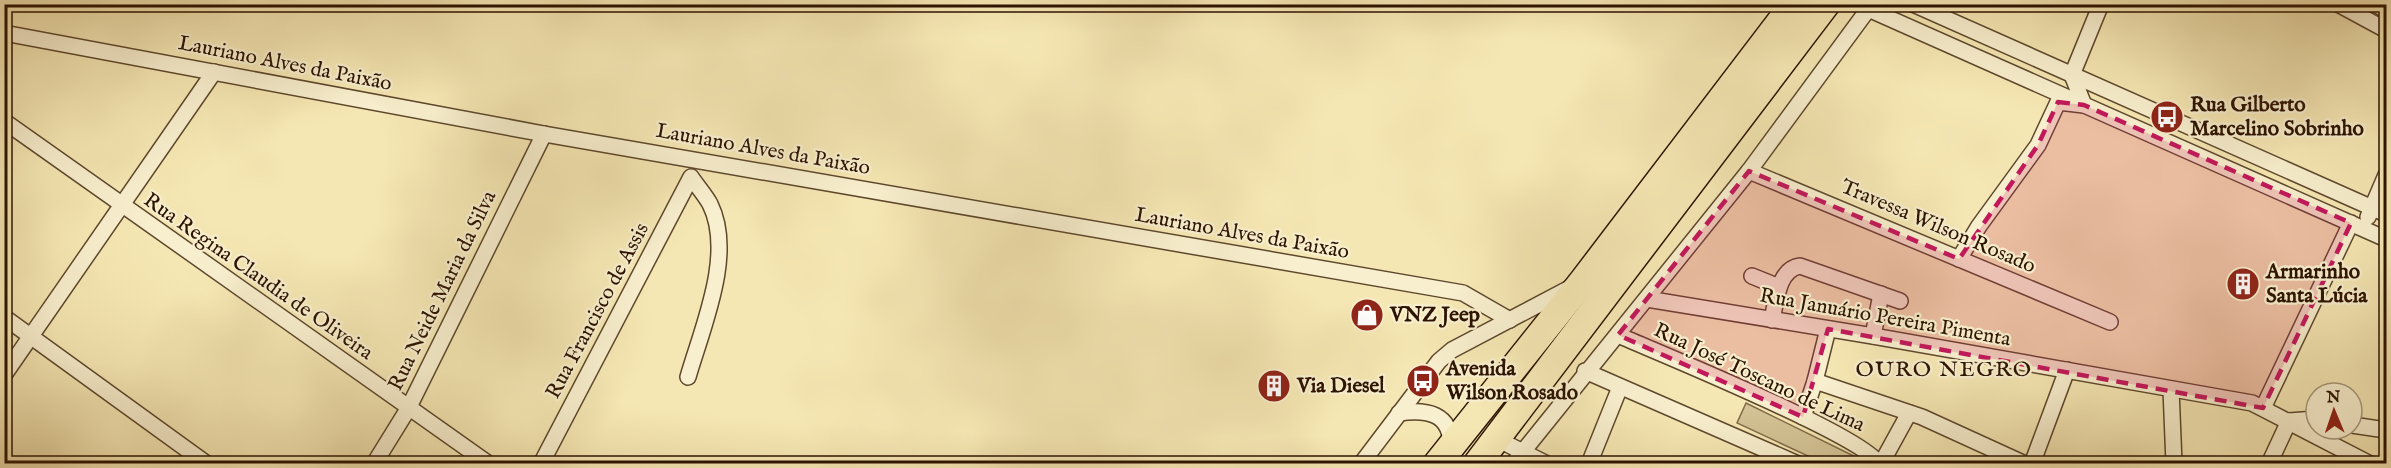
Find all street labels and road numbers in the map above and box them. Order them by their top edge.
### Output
street label: Lauriano Alves da Paixão [176,30,394,98]
street label: Lauriano Alves da Paixão [654,118,872,182]
street label: Travessa Wilson Rosado [1836,174,2040,280]
street label: Rua Neide Maria da Silva [383,186,504,396]
street label: Rua Regina Claudia de Oliveira [138,187,379,367]
street label: Lauriano Alves da Paixão [1133,202,1351,266]
street label: Rua Francisco de Assis [540,218,656,404]
street label: Rua Januário Pereira Pimenta [1757,283,2014,354]
street label: Rua José Toscano de Lima [1649,317,1870,439]

